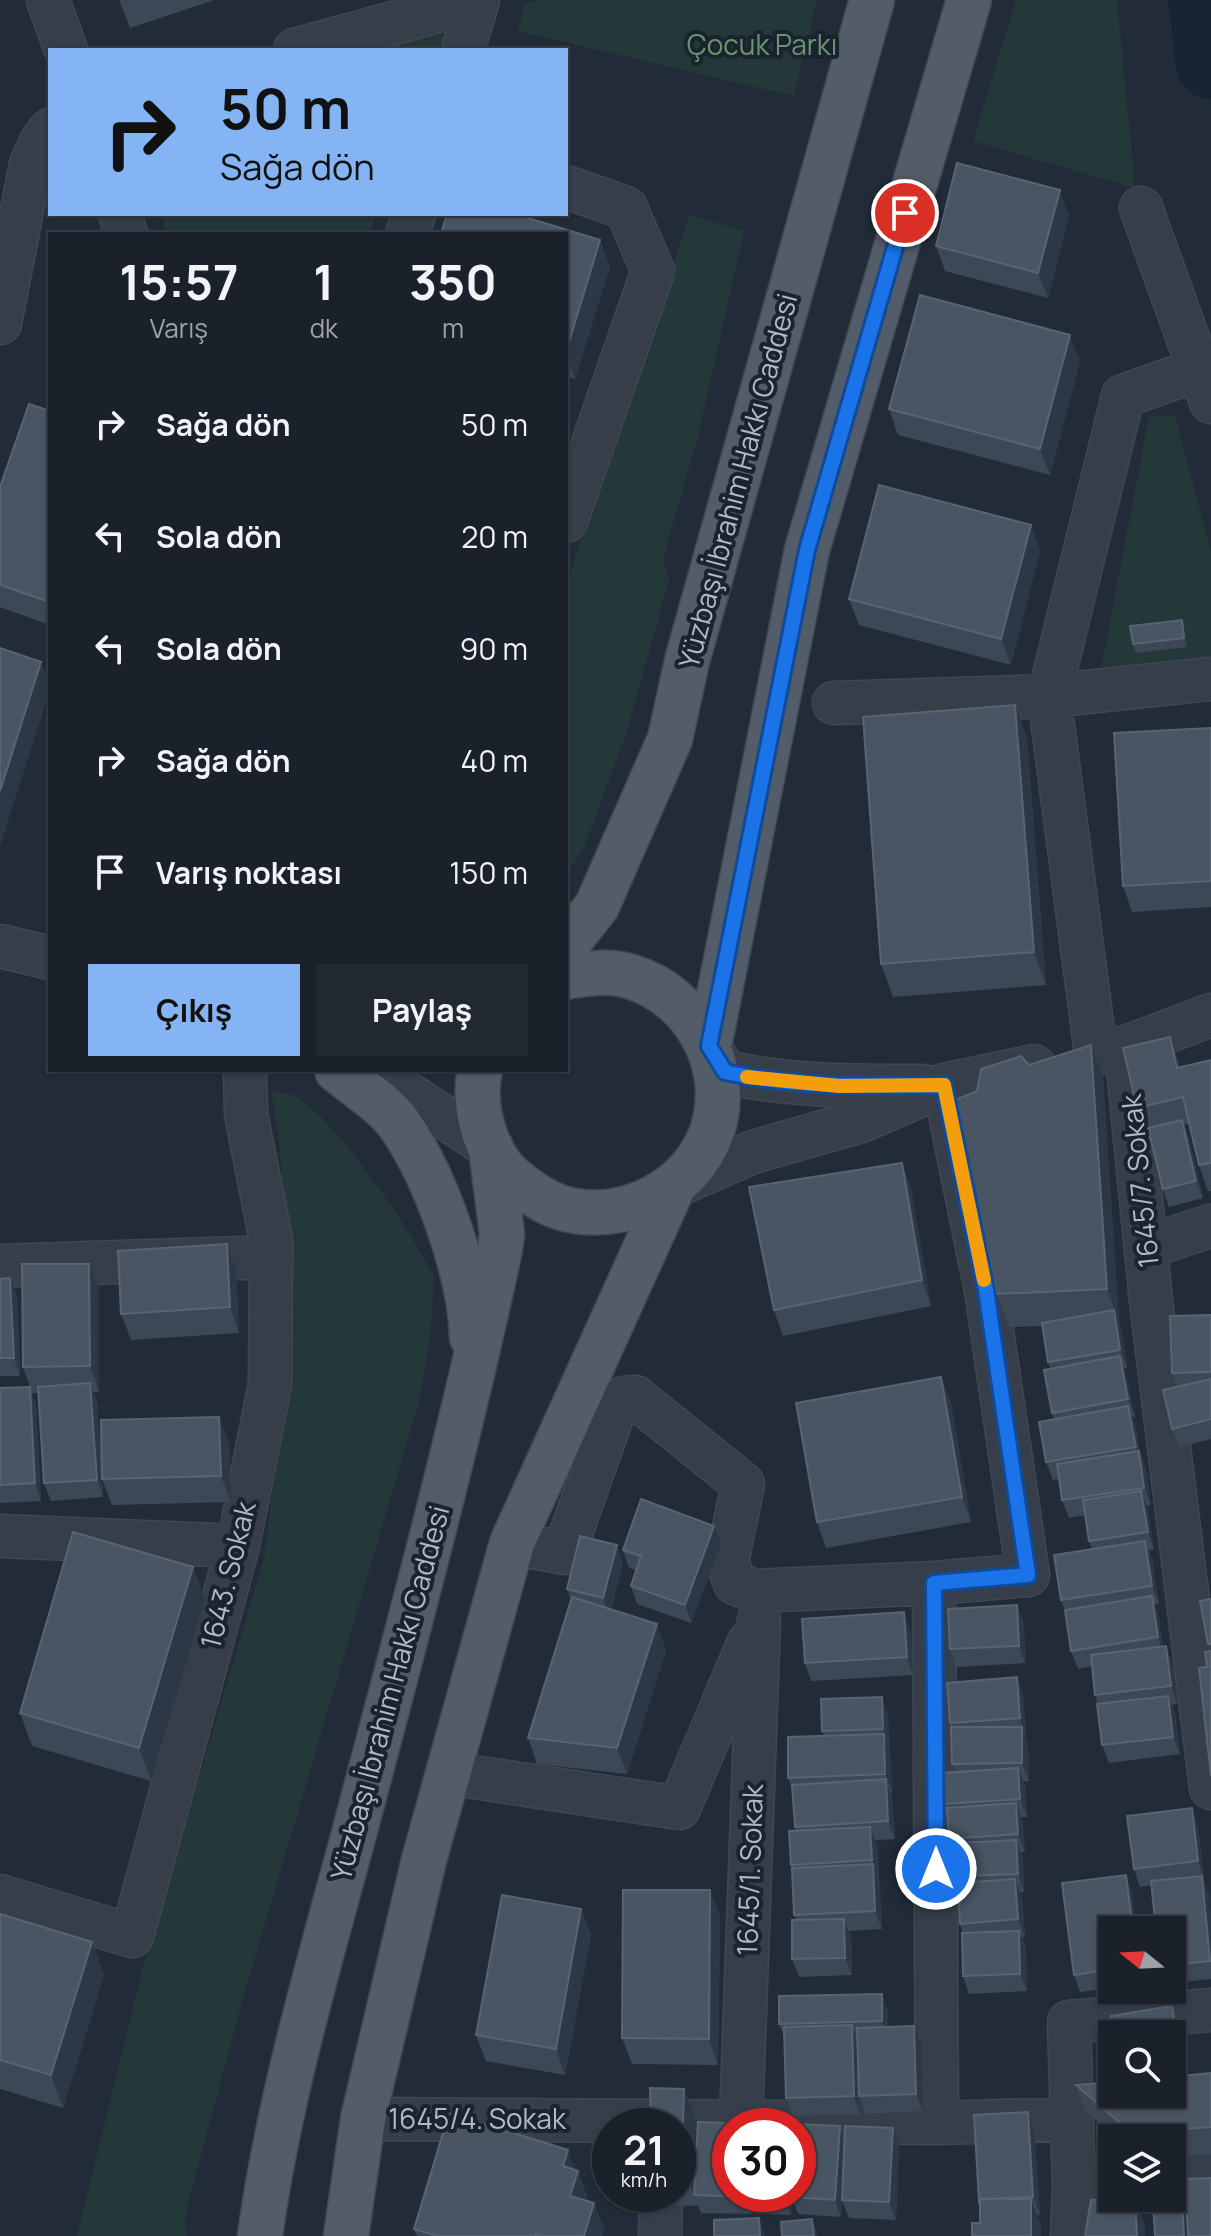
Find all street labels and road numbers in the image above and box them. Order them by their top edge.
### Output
street label: Yüzbaşı İbrahim Hakkı Caddesi [669,289,805,672]
street label: 1645/7. Sokak [1111,1092,1167,1270]
street label: 1643. Sokak [190,1496,264,1652]
street label: Yüzbaşı İbrahim Hakkı Caddesi [321,1501,457,1884]
street label: 1645/1. Sokak [727,1783,771,1956]
street label: 1645/4. Sokak [388,2099,567,2137]

